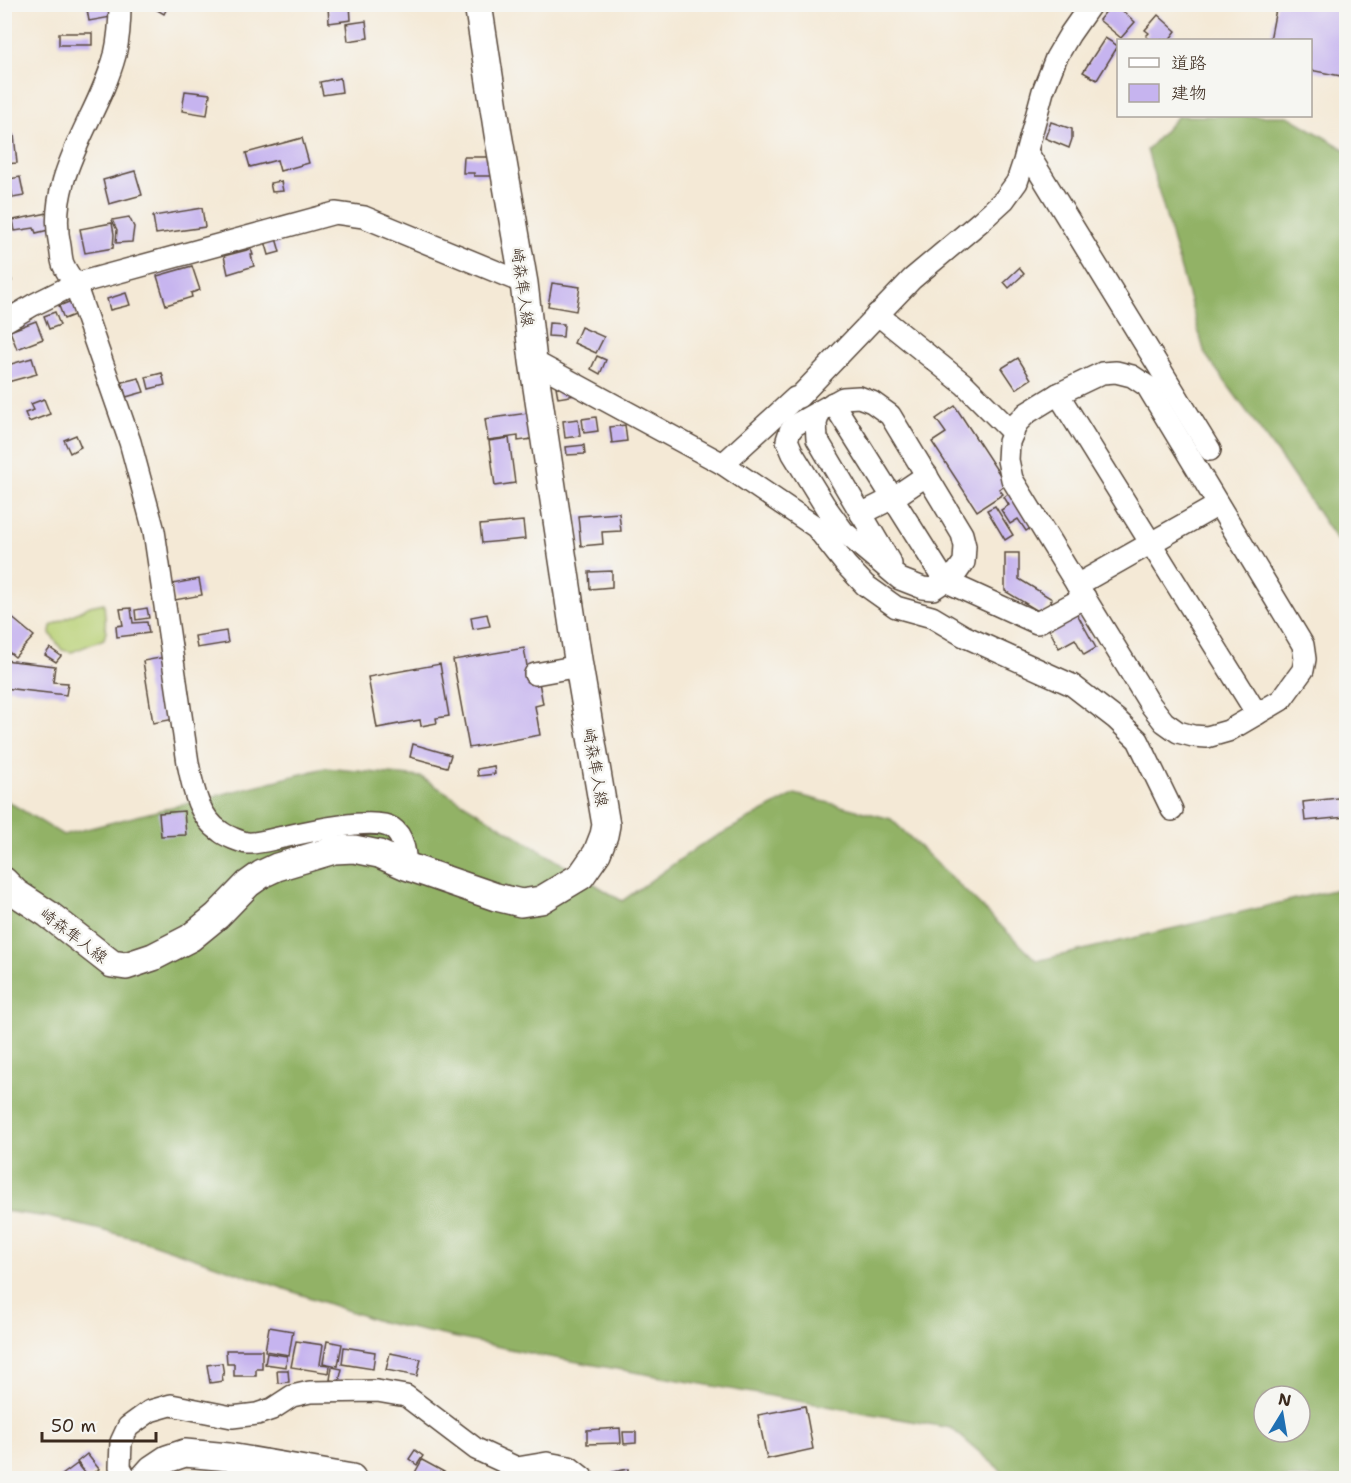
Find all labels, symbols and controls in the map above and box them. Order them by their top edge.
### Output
legend [1117,39,1312,117]
text: 道路 [1171,51,1207,75]
text: 建物 [1171,81,1207,105]
street label: 崎森隼人線 [507,246,538,328]
street label: 崎森隼人線 [578,726,613,808]
street label: 崎森隼人線 [35,903,112,968]
north arrow [1252,1384,1312,1444]
text: N [1277,1388,1293,1411]
scale bar [42,1405,156,1443]
text: 50 m [51,1414,96,1438]

